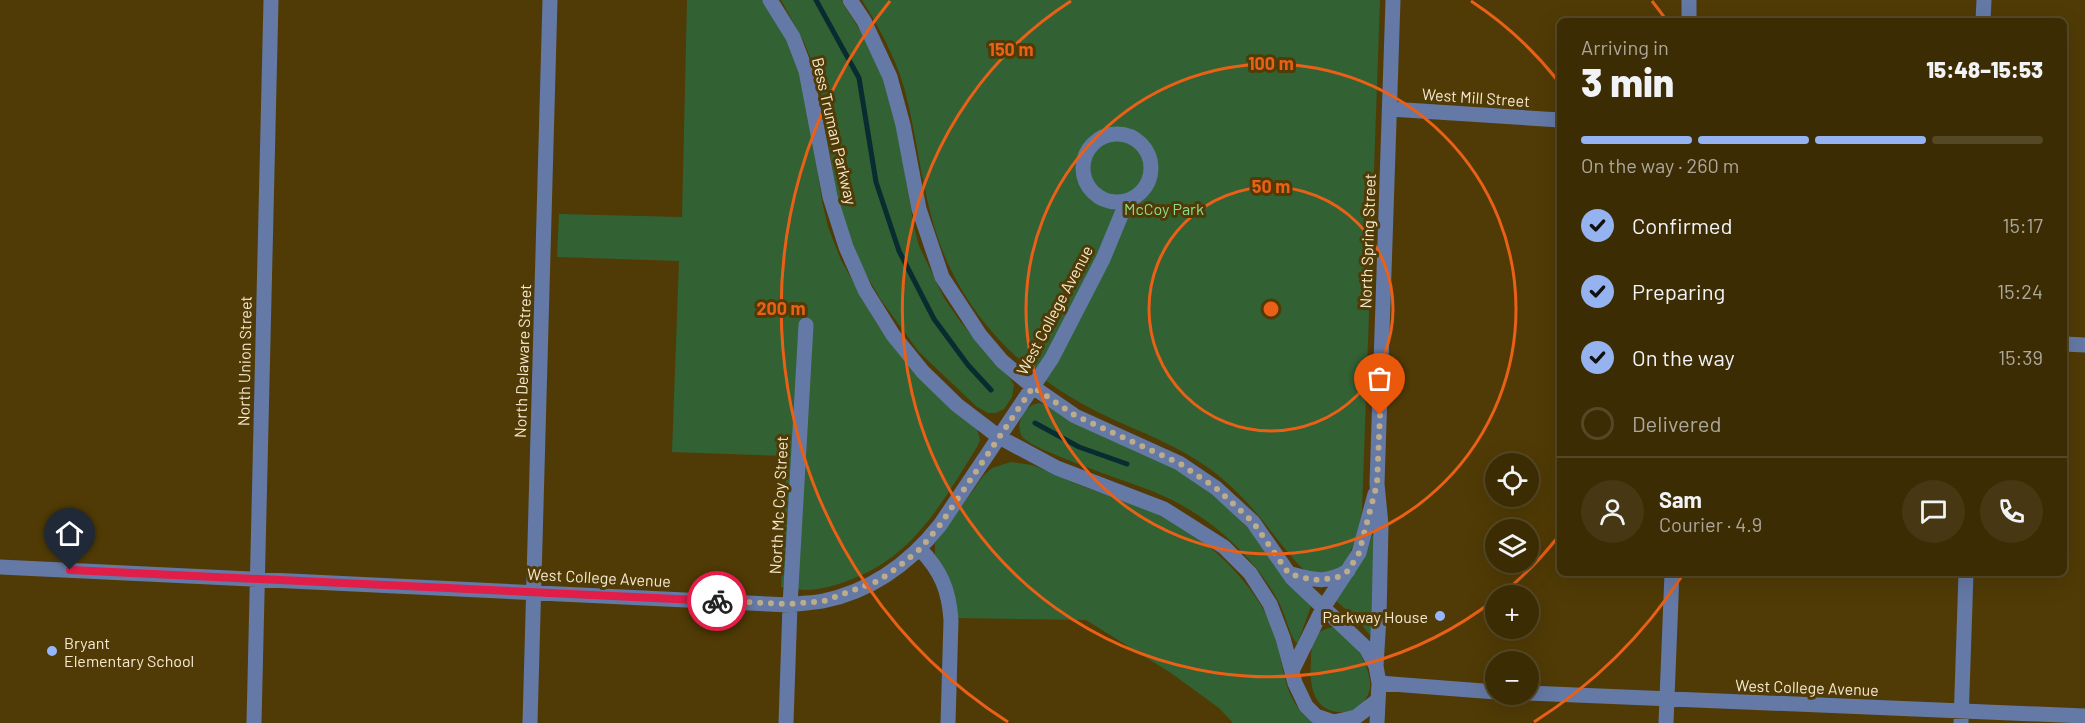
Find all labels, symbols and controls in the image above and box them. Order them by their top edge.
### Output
text: Arriving in [1581,35,1669,59]
text: 150 m [989,38,1033,60]
text: 100 m [1248,52,1294,74]
street label: Bess Truman Parkway [809,55,861,207]
text: 15:48–15:53 [1926,56,2043,82]
text: 3 min [1581,58,1674,105]
street label: West Mill Street [1421,84,1531,110]
text: On the way · 260 m [1581,153,1739,177]
street label: North Spring Street [1355,173,1379,309]
text: 50 m [1252,175,1290,197]
park label: McCoy Park [1124,199,1204,218]
icon: check [1581,209,1614,242]
text: Confirmed [1632,212,1732,238]
text: 15:17 [2002,213,2043,237]
street label: West College Avenue [1012,242,1096,378]
icon: check [1581,275,1614,308]
text: Preparing [1632,278,1725,304]
text: 15:24 [1997,279,2043,303]
street label: North Delaware Street [510,284,534,438]
street label: North Union Street [233,296,255,426]
text: 200 m [756,297,806,319]
centre of rings [1261,299,1281,319]
icon: check [1581,341,1614,374]
text: On the way [1632,344,1735,370]
text: 15:39 [1998,345,2043,369]
pin [1354,353,1405,415]
icon: bag [1363,362,1396,395]
text: Delivered [1632,410,1721,436]
street label: North Mc Coy Street [765,435,791,575]
map controls [1485,453,1539,705]
button: locate [1485,453,1539,507]
button: person [1581,480,1644,543]
button: chat [1902,480,1965,543]
button: phone [1980,480,2043,543]
text: Sam [1659,486,1702,512]
pin [44,508,95,570]
text: Courier · 4.9 [1659,512,1762,536]
icon: home [53,517,86,550]
button: layers [1485,519,1539,573]
street label: West College Avenue [527,564,671,590]
courier [687,571,747,631]
icon: bike [701,585,734,618]
button: + [1485,585,1539,639]
place label: Parkway House [1323,607,1428,626]
marker: Parkway House [1433,609,1447,623]
place label: Bryant Elementary School [64,633,194,670]
marker: Bryant Elementary School [45,644,59,658]
button: − [1485,651,1539,705]
street label: West College Avenue [1735,675,1879,699]

